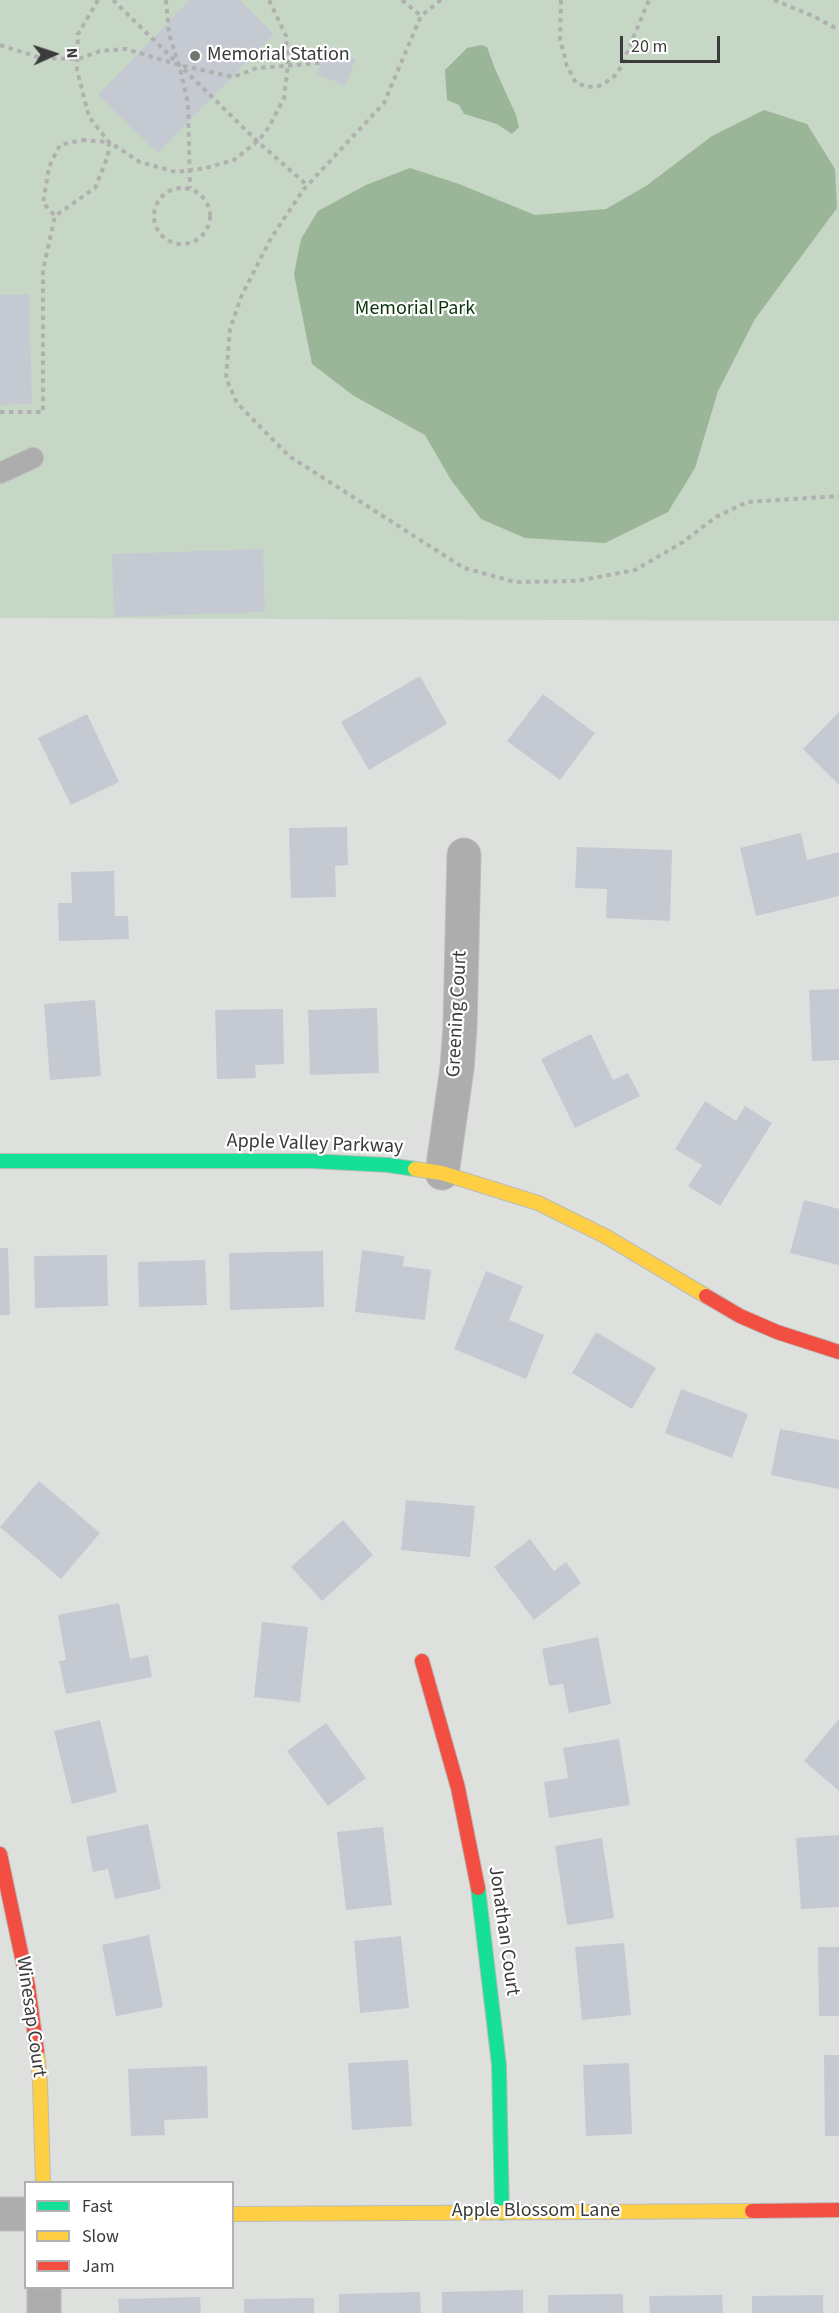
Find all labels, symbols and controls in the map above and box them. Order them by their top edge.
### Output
north arrow [24,24,84,84]
scale bar [623,24,724,62]
text: 20 m [631,34,667,59]
place label: Memorial Station [207,44,350,68]
text: N [61,47,83,59]
marker: Memorial Station [188,49,202,63]
park label: Memorial Park [355,298,475,322]
street label: Greening Court [443,950,473,1078]
street label: Apple Valley Parkway [226,1130,404,1160]
street label: Jonathan Court [482,1865,524,1997]
street label: Winesap Court [10,1955,50,2079]
legend [24,2181,234,2289]
text: Fast [82,2194,113,2219]
street label: Apple Blossom Lane [452,2200,620,2224]
text: Slow [82,2224,119,2249]
text: Jam [82,2254,115,2279]

